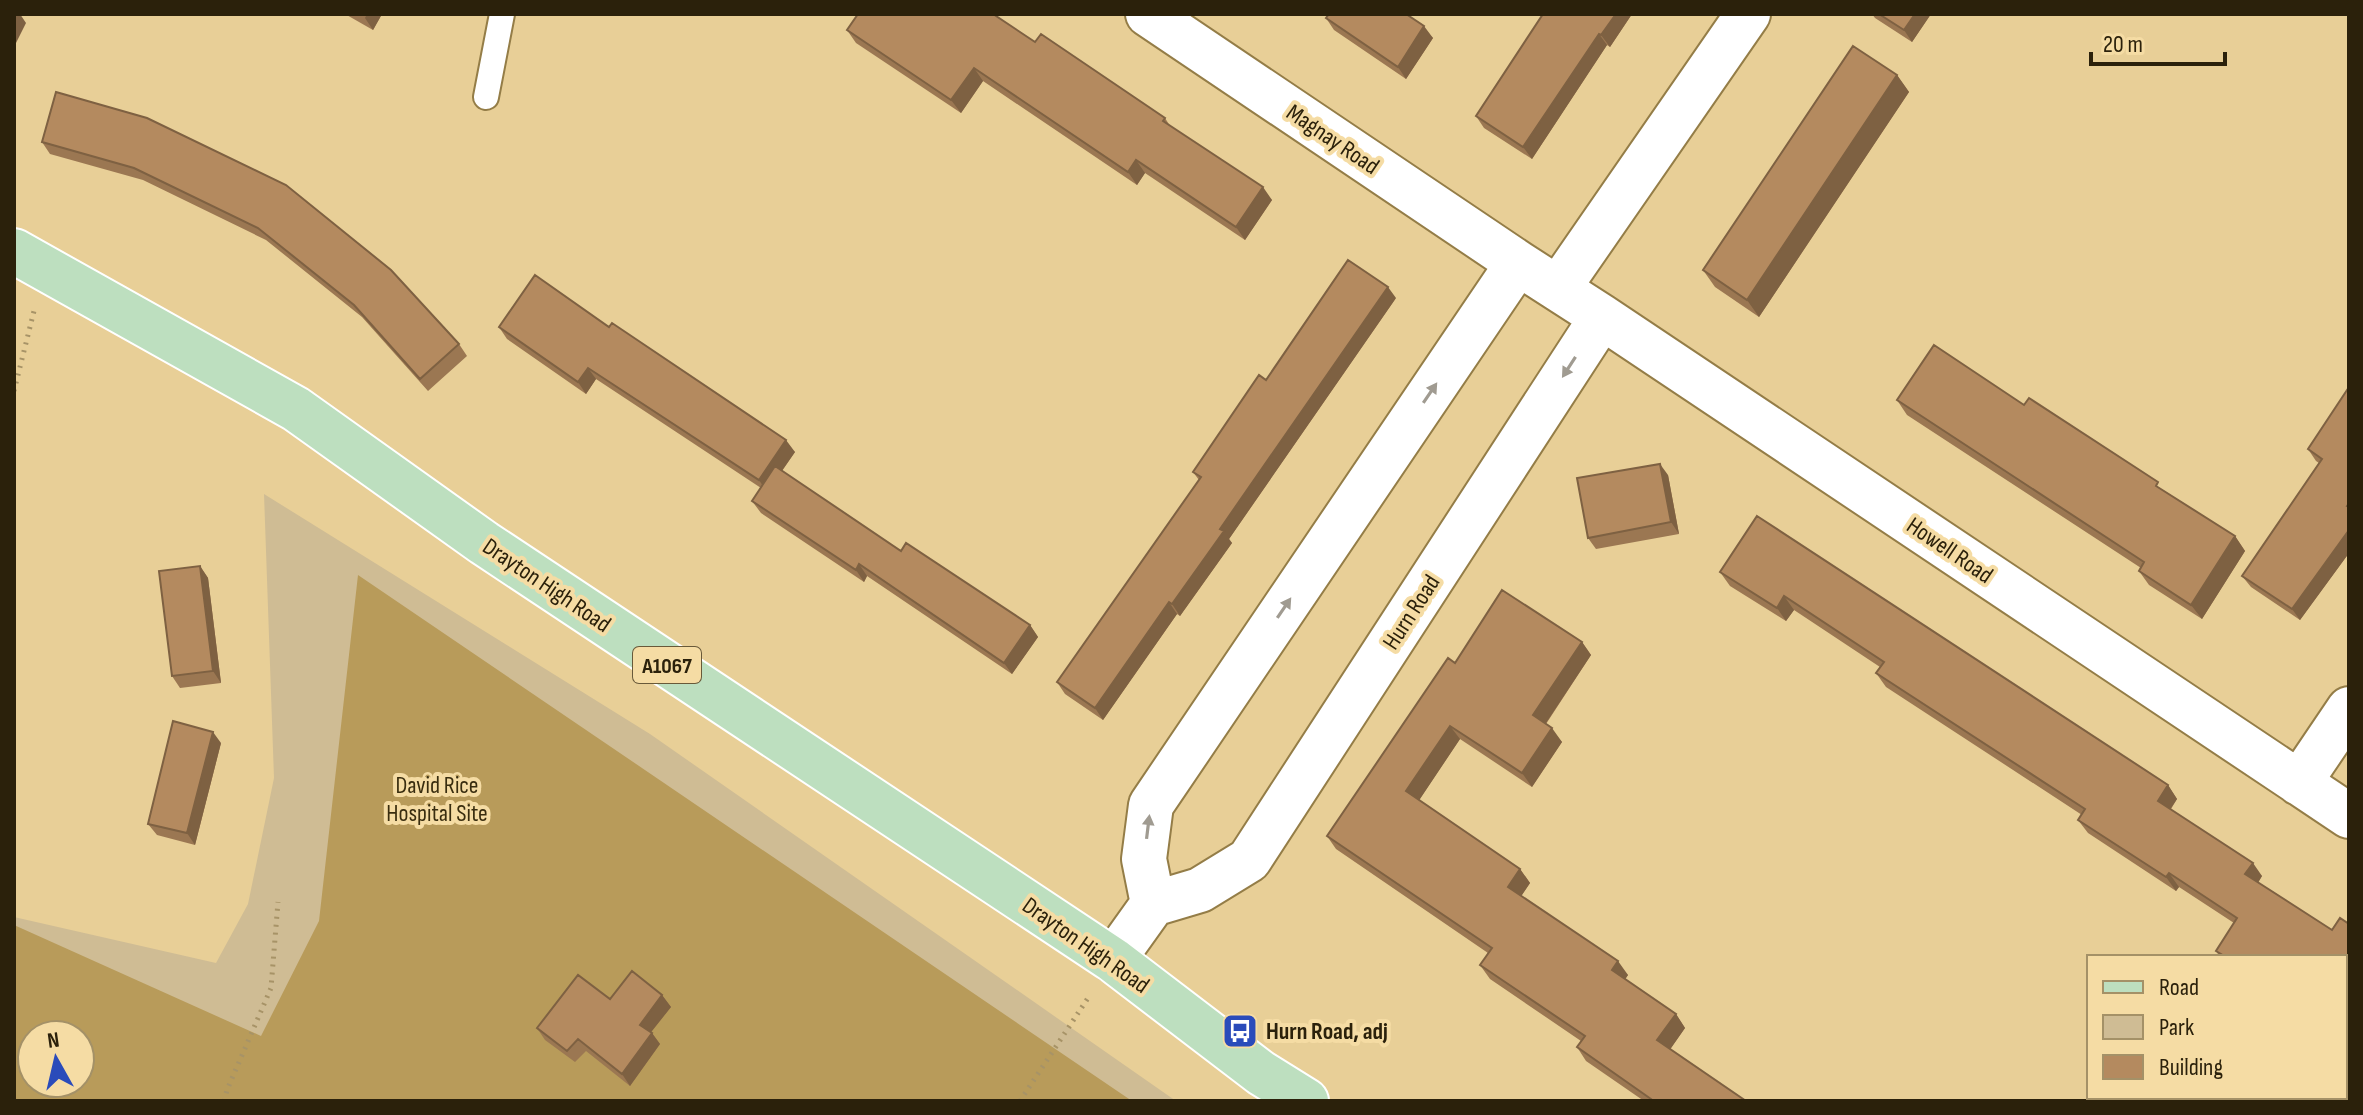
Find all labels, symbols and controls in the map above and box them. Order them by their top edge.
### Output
scale bar [2091,16,2225,66]
text: 20 m [2103,30,2143,59]
street label: Magnay Road [1281,98,1385,181]
one-way arrow [1563,356,1577,378]
one-way arrow [1422,382,1437,404]
street label: Howell Road [1901,511,1998,590]
street label: Drayton High Road [477,532,616,639]
street label: Hurn Road [1377,569,1446,655]
one-way arrow [1276,598,1291,619]
road number: A1067 [633,647,701,683]
park label: David Rice Hospital Site [386,771,488,828]
one-way arrow [1141,814,1154,839]
street label: Drayton High Road [1017,891,1155,1000]
legend [2087,955,2347,1099]
text: Road [2159,973,2199,1002]
bus stop icon: Hurn Road, adj [1221,1012,1259,1050]
text: Park [2159,1013,2194,1042]
place label: Hurn Road, adj [1266,1017,1388,1046]
north arrow [16,1019,96,1099]
text: N [46,1026,61,1055]
text: Building [2159,1053,2223,1082]

